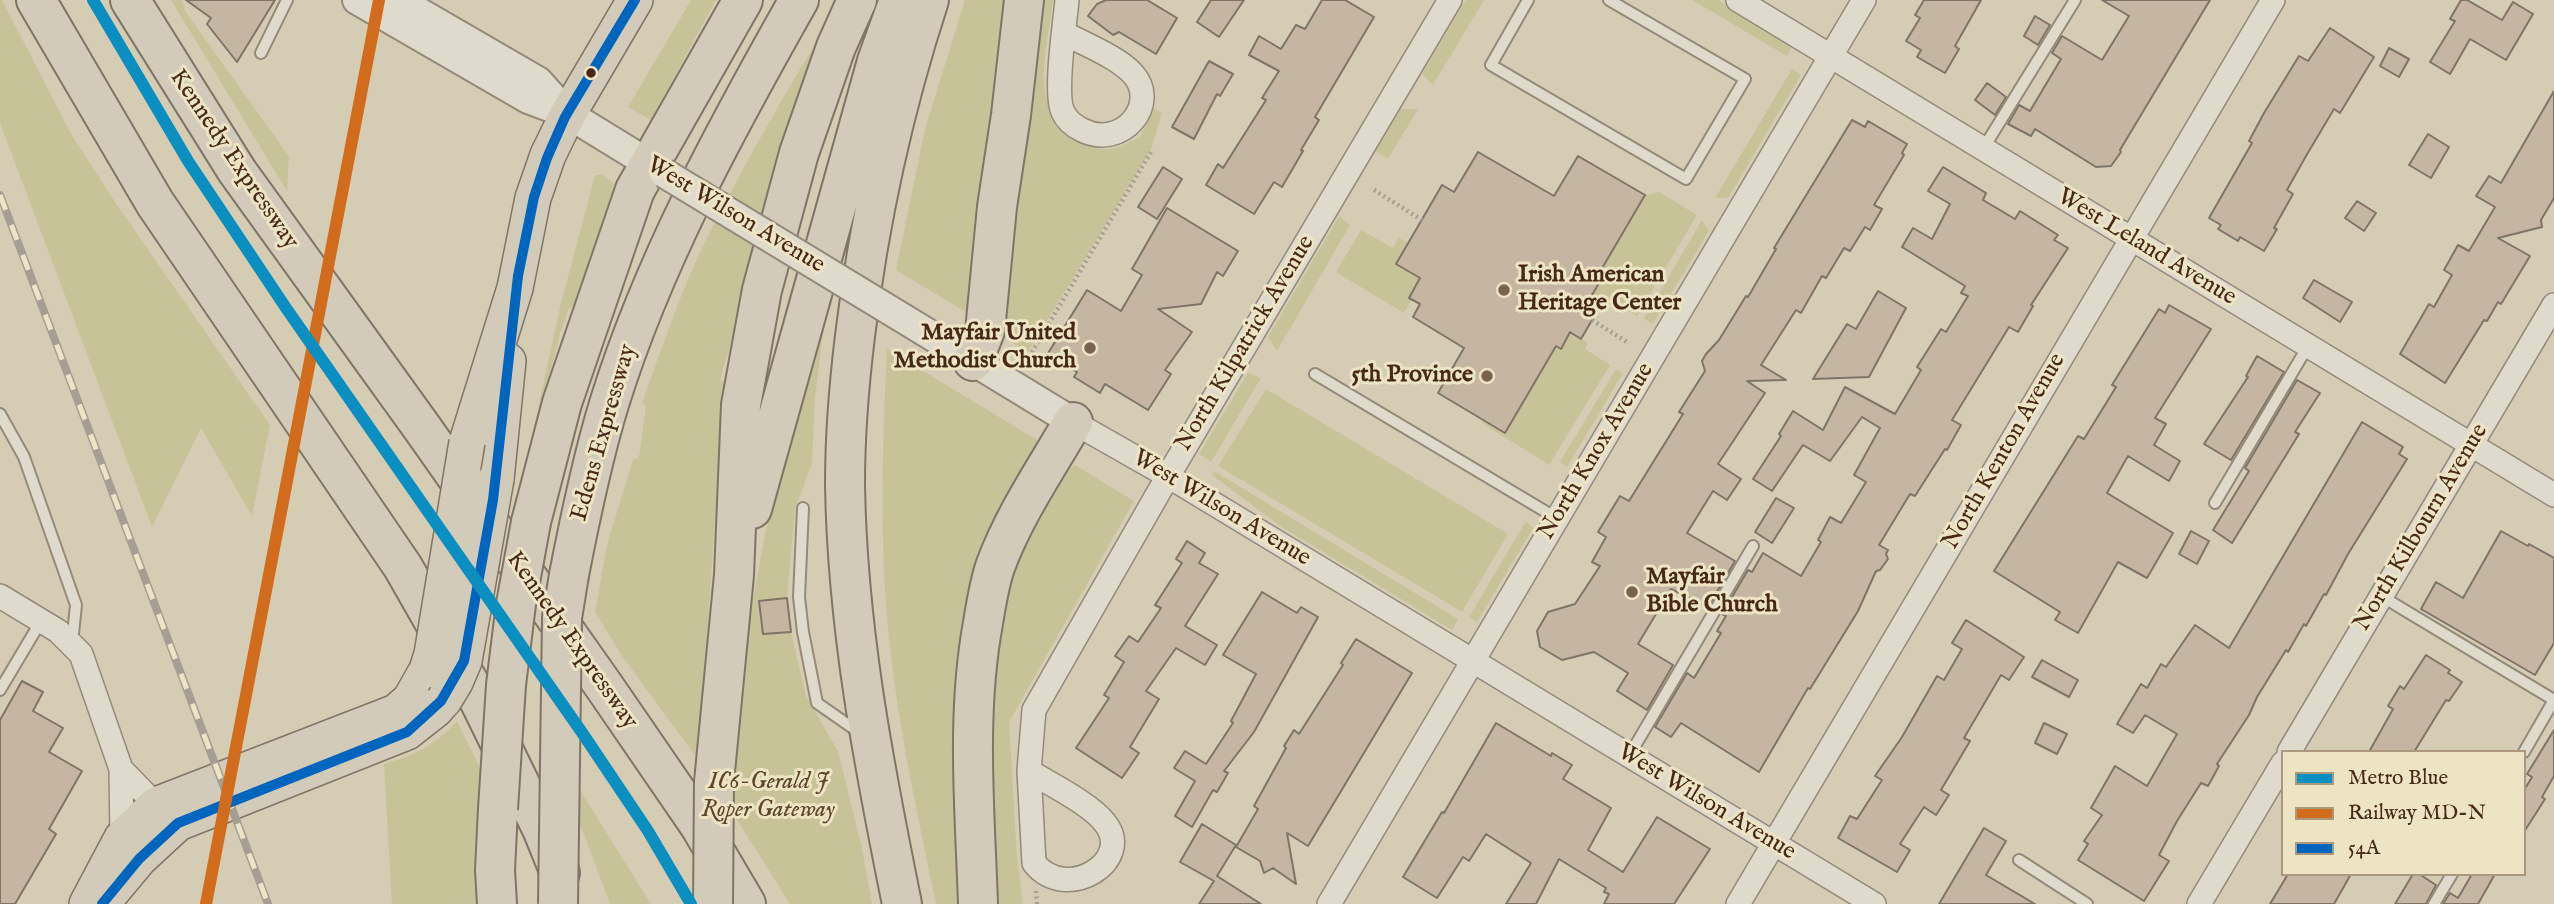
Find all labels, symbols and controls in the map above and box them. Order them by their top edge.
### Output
street label: Kennedy Expressway [162,65,304,255]
unlabelled marker [584,66,598,80]
street label: West Wilson Avenue [641,151,829,281]
street label: West Leland Avenue [2051,183,2241,313]
street label: North Kilpatrick Avenue [1170,231,1322,457]
place label: Irish American Heritage Center [1518,262,1681,318]
marker: Irish American Heritage Center [1496,282,1512,298]
place label: Mayfair United Methodist Church [894,320,1076,376]
marker: Mayfair United Methodist Church [1082,340,1098,356]
street label: Edens Expressway [566,341,644,525]
street label: North Kenton Avenue [1937,349,2073,555]
street label: North Knox Avenue [1533,358,1661,546]
place label: 5th Province [1351,362,1473,390]
marker: 5th Province [1479,368,1495,384]
street label: North Kilbourn Avenue [2349,419,2495,637]
street label: West Wilson Avenue [1127,444,1315,574]
street label: Kennedy Expressway [499,547,643,735]
place label: Mayfair Bible Church [1646,564,1778,620]
marker: Mayfair Bible Church [1624,584,1640,600]
street label: West Wilson Avenue [1612,738,1800,868]
legend [2281,750,2526,876]
text: Metro Blue [2348,765,2448,792]
park label: IC6-Gerald J Roper Gateway [701,769,835,825]
text: Railway MD-N [2348,800,2486,827]
text: 54A [2348,835,2380,862]

